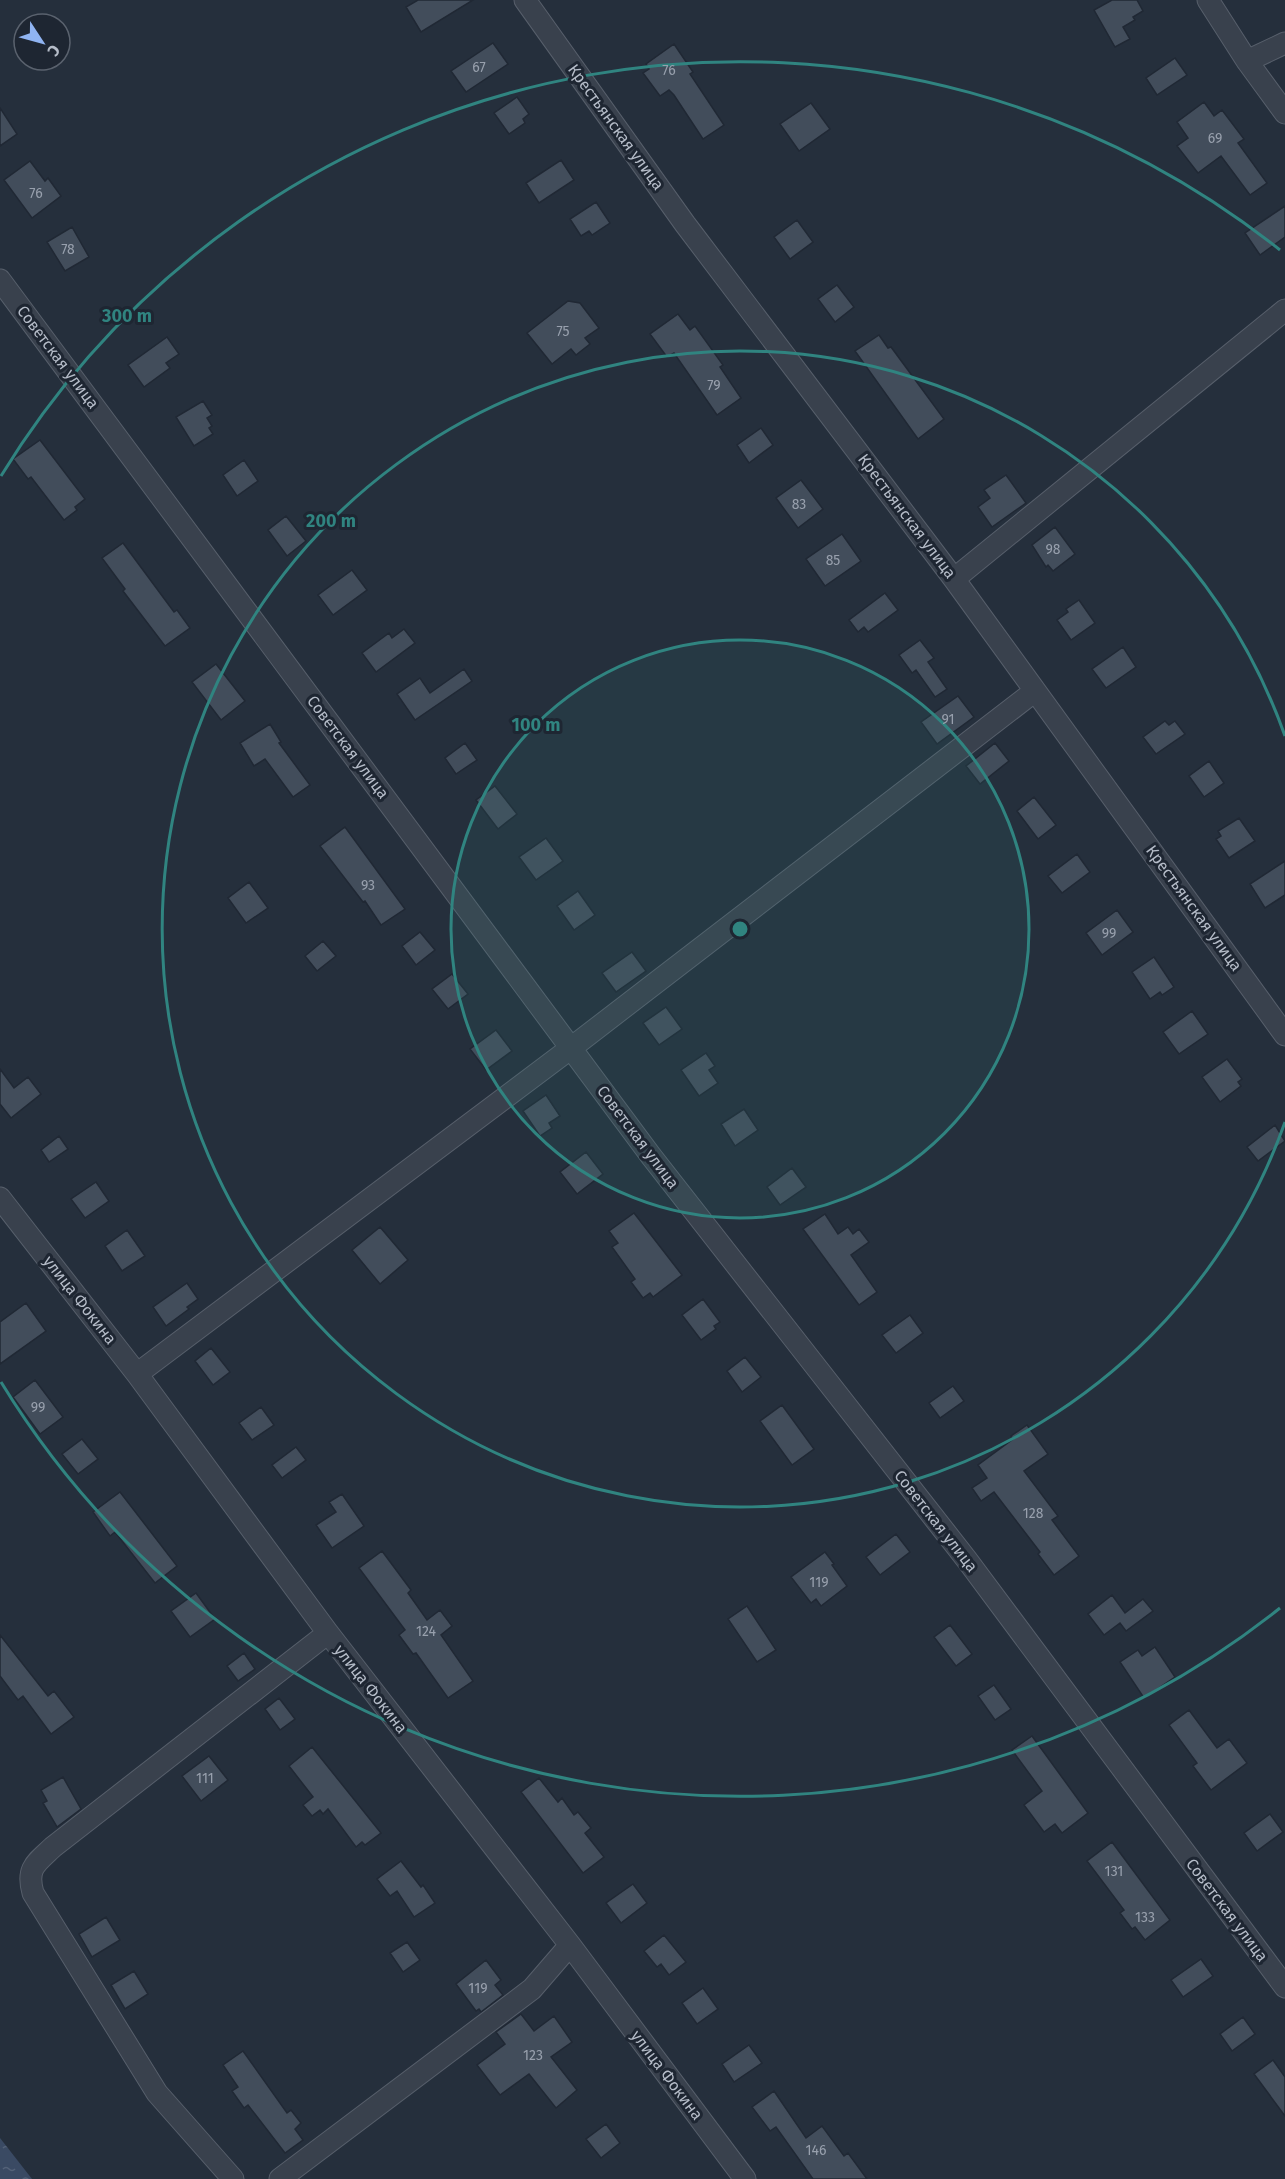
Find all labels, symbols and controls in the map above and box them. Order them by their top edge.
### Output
north arrow [12,12,72,72]
text: С [43,41,64,60]
house number: 67 [472,59,486,76]
street label: Крестьянская улица [564,60,668,194]
house number: 76 [662,62,676,79]
house number: 69 [1208,130,1222,147]
house number: 76 [29,185,43,202]
house number: 78 [61,241,75,258]
street label: Советская улица [13,302,103,412]
text: 300 m [101,305,152,327]
house number: 75 [556,323,570,340]
house number: 79 [707,377,721,394]
street label: Крестьянская улица [854,450,960,582]
house number: 83 [792,496,806,513]
text: 200 m [306,510,356,532]
house number: 98 [1045,541,1061,558]
house number: 85 [826,552,840,569]
street label: Советская улица [303,692,393,802]
house number: 91 [941,711,955,728]
text: 100 m [512,714,560,736]
street label: Крестьянская улица [1142,841,1246,975]
house number: 93 [361,877,375,894]
centre of rings [730,919,750,939]
house number: 99 [1102,925,1116,942]
street label: Советская улица [593,1082,683,1192]
street label: улица Фокина [39,1252,121,1348]
house number: 99 [31,1399,45,1416]
street label: Советская улица [890,1466,982,1576]
house number: 128 [1023,1505,1044,1522]
house number: 119 [809,1574,829,1591]
house number: 124 [416,1623,437,1640]
street label: улица Фокина [330,1641,412,1737]
house number: 111 [196,1770,214,1787]
street label: Советская улица [1182,1855,1272,1965]
house number: 131 [1105,1863,1123,1880]
house number: 133 [1135,1909,1155,1926]
house number: 119 [468,1980,488,1997]
street label: улица Фокина [627,2026,707,2124]
house number: 123 [523,2047,543,2064]
house number: 146 [806,2142,826,2159]

